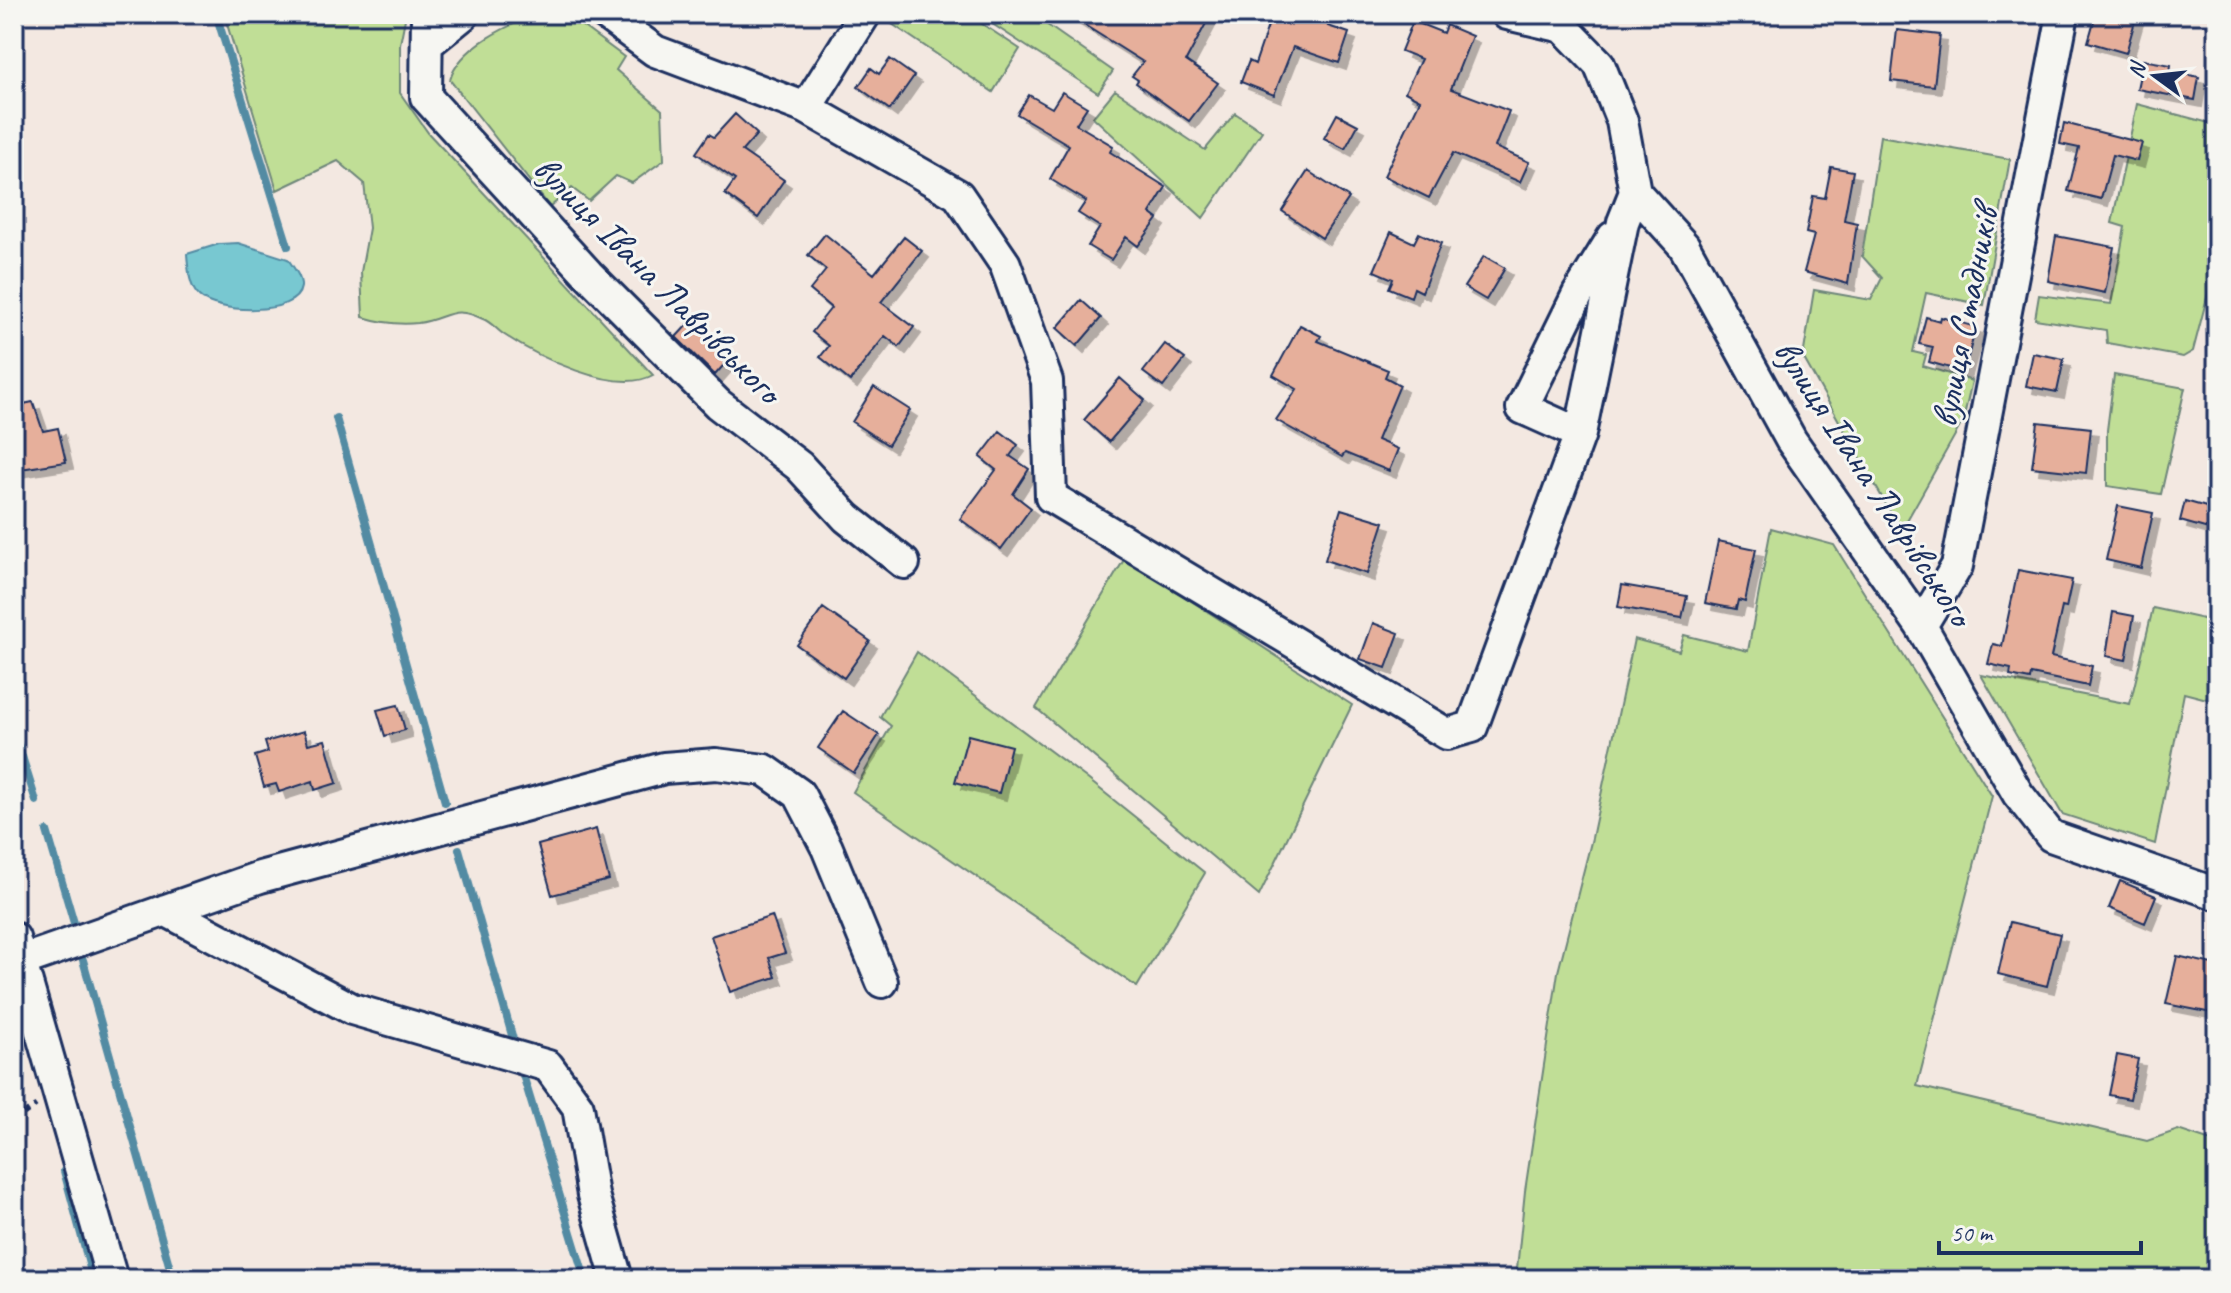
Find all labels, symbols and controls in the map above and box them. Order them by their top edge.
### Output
north arrow [2115,36,2195,116]
text: N [2121,58,2153,81]
street label: вулиця Івана Лаврівського [524,145,794,416]
street label: вулиця Стадників [1920,195,2010,431]
street label: вулиця Івана Лаврівського [1763,330,1986,637]
scale bar [1939,1205,2141,1255]
text: 50 m [1951,1218,1994,1248]

